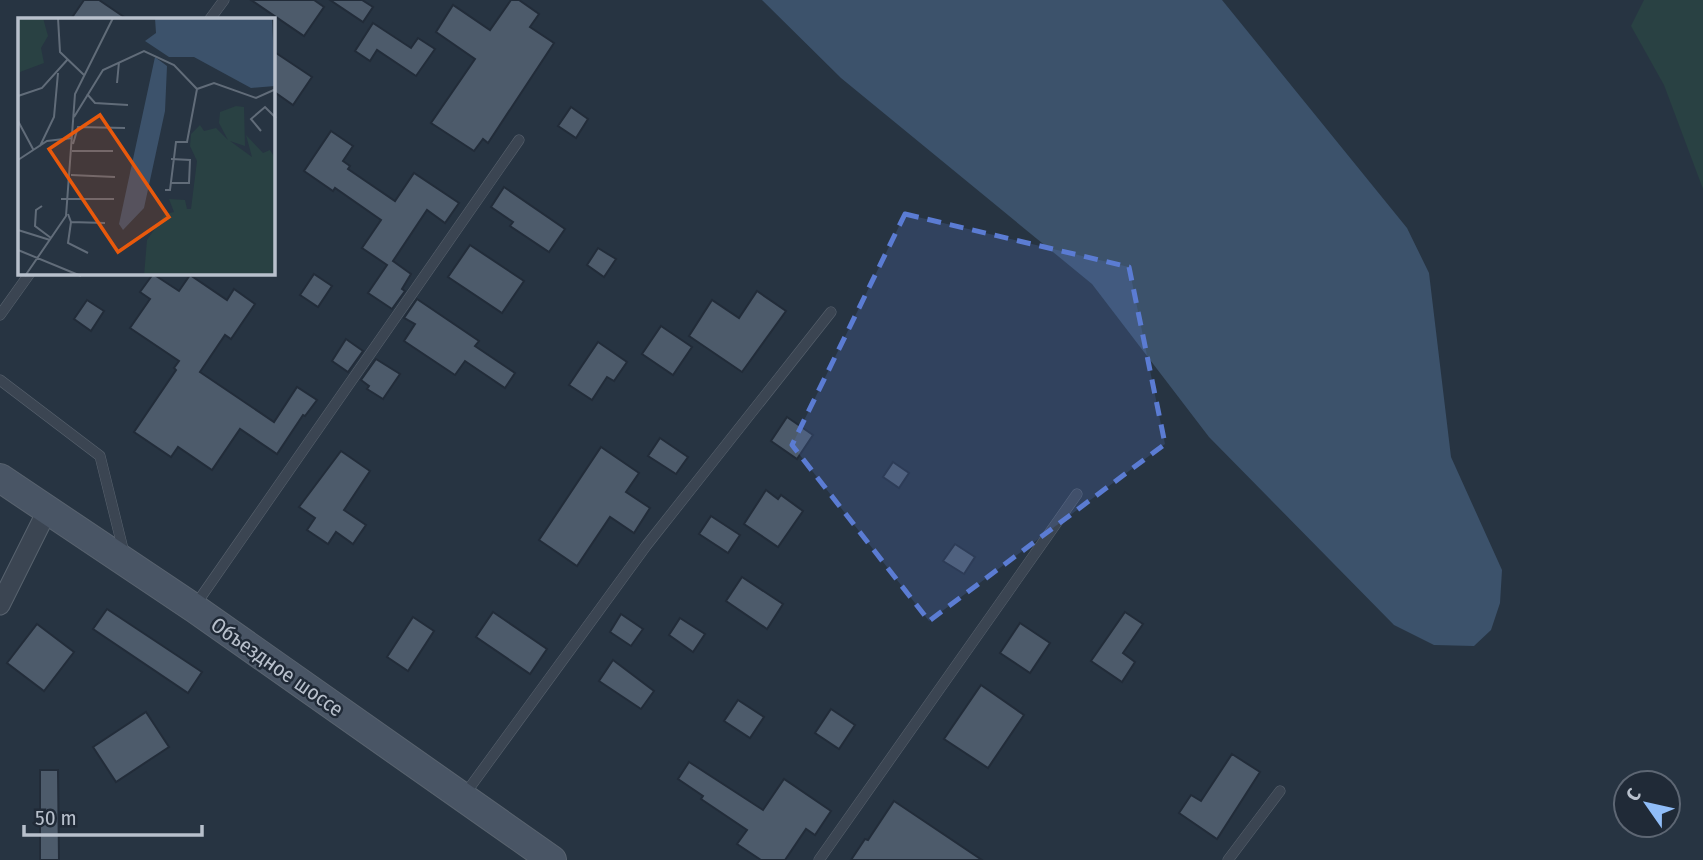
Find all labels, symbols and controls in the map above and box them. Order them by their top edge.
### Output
inset map [18,18,275,275]
street label: Объездное шоссе [206,612,348,722]
north arrow [1612,769,1682,839]
text: С [1621,784,1646,805]
scale bar [24,794,203,838]
text: 50 m [35,805,77,831]

